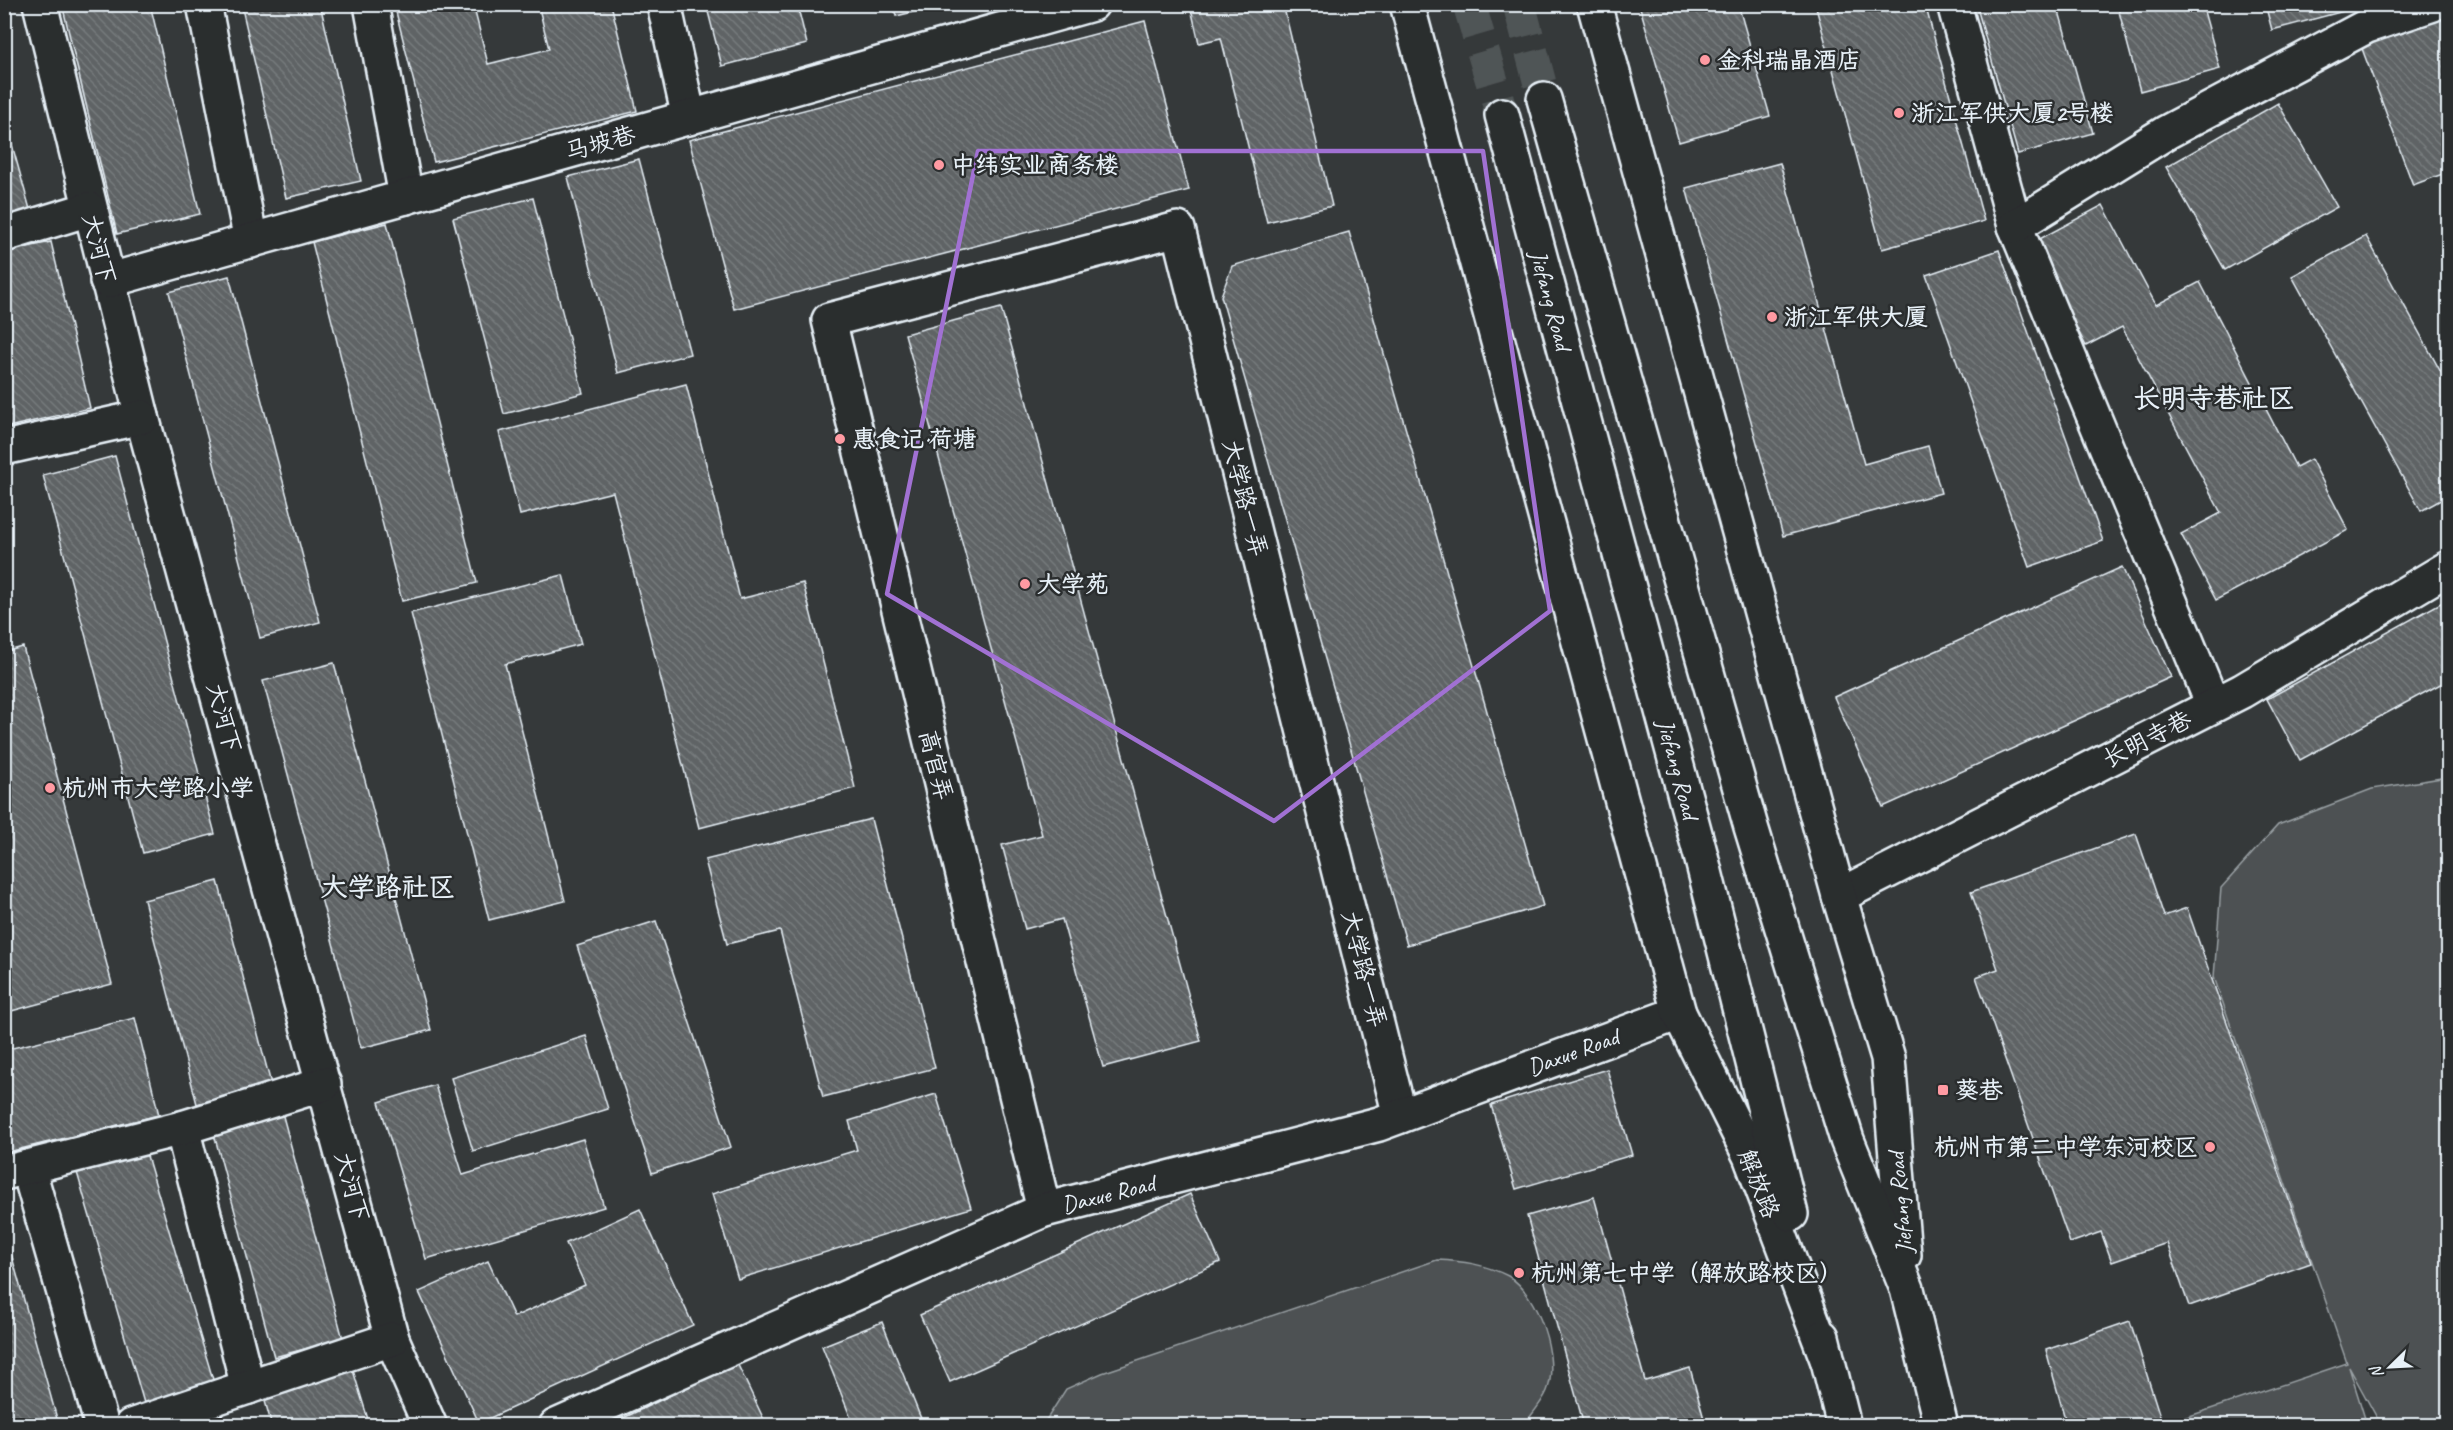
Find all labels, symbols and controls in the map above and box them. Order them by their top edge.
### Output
place label: 金科瑞晶酒店 [1717,45,1861,75]
marker: 金科瑞晶酒店 [1698,53,1712,67]
place label: 浙江军供大厦2号楼 [1911,98,2114,128]
marker: 浙江军供大厦2号楼 [1892,106,1906,120]
street label: 马坡巷 [561,119,639,167]
place label: 中纬实业商务楼 [951,150,1119,180]
marker: 中纬实业商务楼 [932,158,946,172]
street label: 大河下 [76,210,122,288]
street label: Jiefang Road [1523,246,1580,357]
place label: 浙江军供大厦 [1784,302,1928,332]
marker: 浙江军供大厦 [1765,310,1779,324]
district label: 长明寺巷社区 [2133,381,2295,415]
place label: 惠食记·荷塘 [852,424,977,454]
marker: 惠食记·荷塘 [833,432,847,446]
street label: 大学路一弄 [1216,436,1274,560]
place label: 大学苑 [1037,569,1109,599]
marker: 大学苑 [1018,577,1032,591]
street label: 大河下 [200,679,248,757]
street label: 长明寺巷 [2097,704,2197,774]
street label: Jiefang Road [1650,715,1707,826]
street label: 高官弄 [913,726,959,804]
place label: 杭州市大学路小学 [62,773,254,803]
marker: 杭州市大学路小学 [43,781,57,795]
district label: 大学路社区 [321,870,456,904]
street label: 大学路一弄 [1335,907,1393,1031]
street label: Daxue Road [1523,1021,1626,1082]
place label: 葵巷 [1955,1075,2004,1105]
marker: 葵巷 [1936,1083,1950,1097]
place label: 杭州市第二中学东河校区 [1934,1132,2198,1162]
marker: 杭州市第二中学东河校区 [2203,1140,2217,1154]
street label: 解放路 [1732,1145,1786,1223]
street label: Jiefang Road [1880,1147,1919,1256]
street label: 大河下 [328,1148,376,1226]
street label: Daxue Road [1058,1167,1161,1220]
place label: 杭州第七中学（解放路校区） [1531,1258,1843,1288]
marker: 杭州第七中学（解放路校区） [1512,1266,1526,1280]
north arrow [2360,1337,2420,1397]
text: N [2365,1361,2388,1381]

